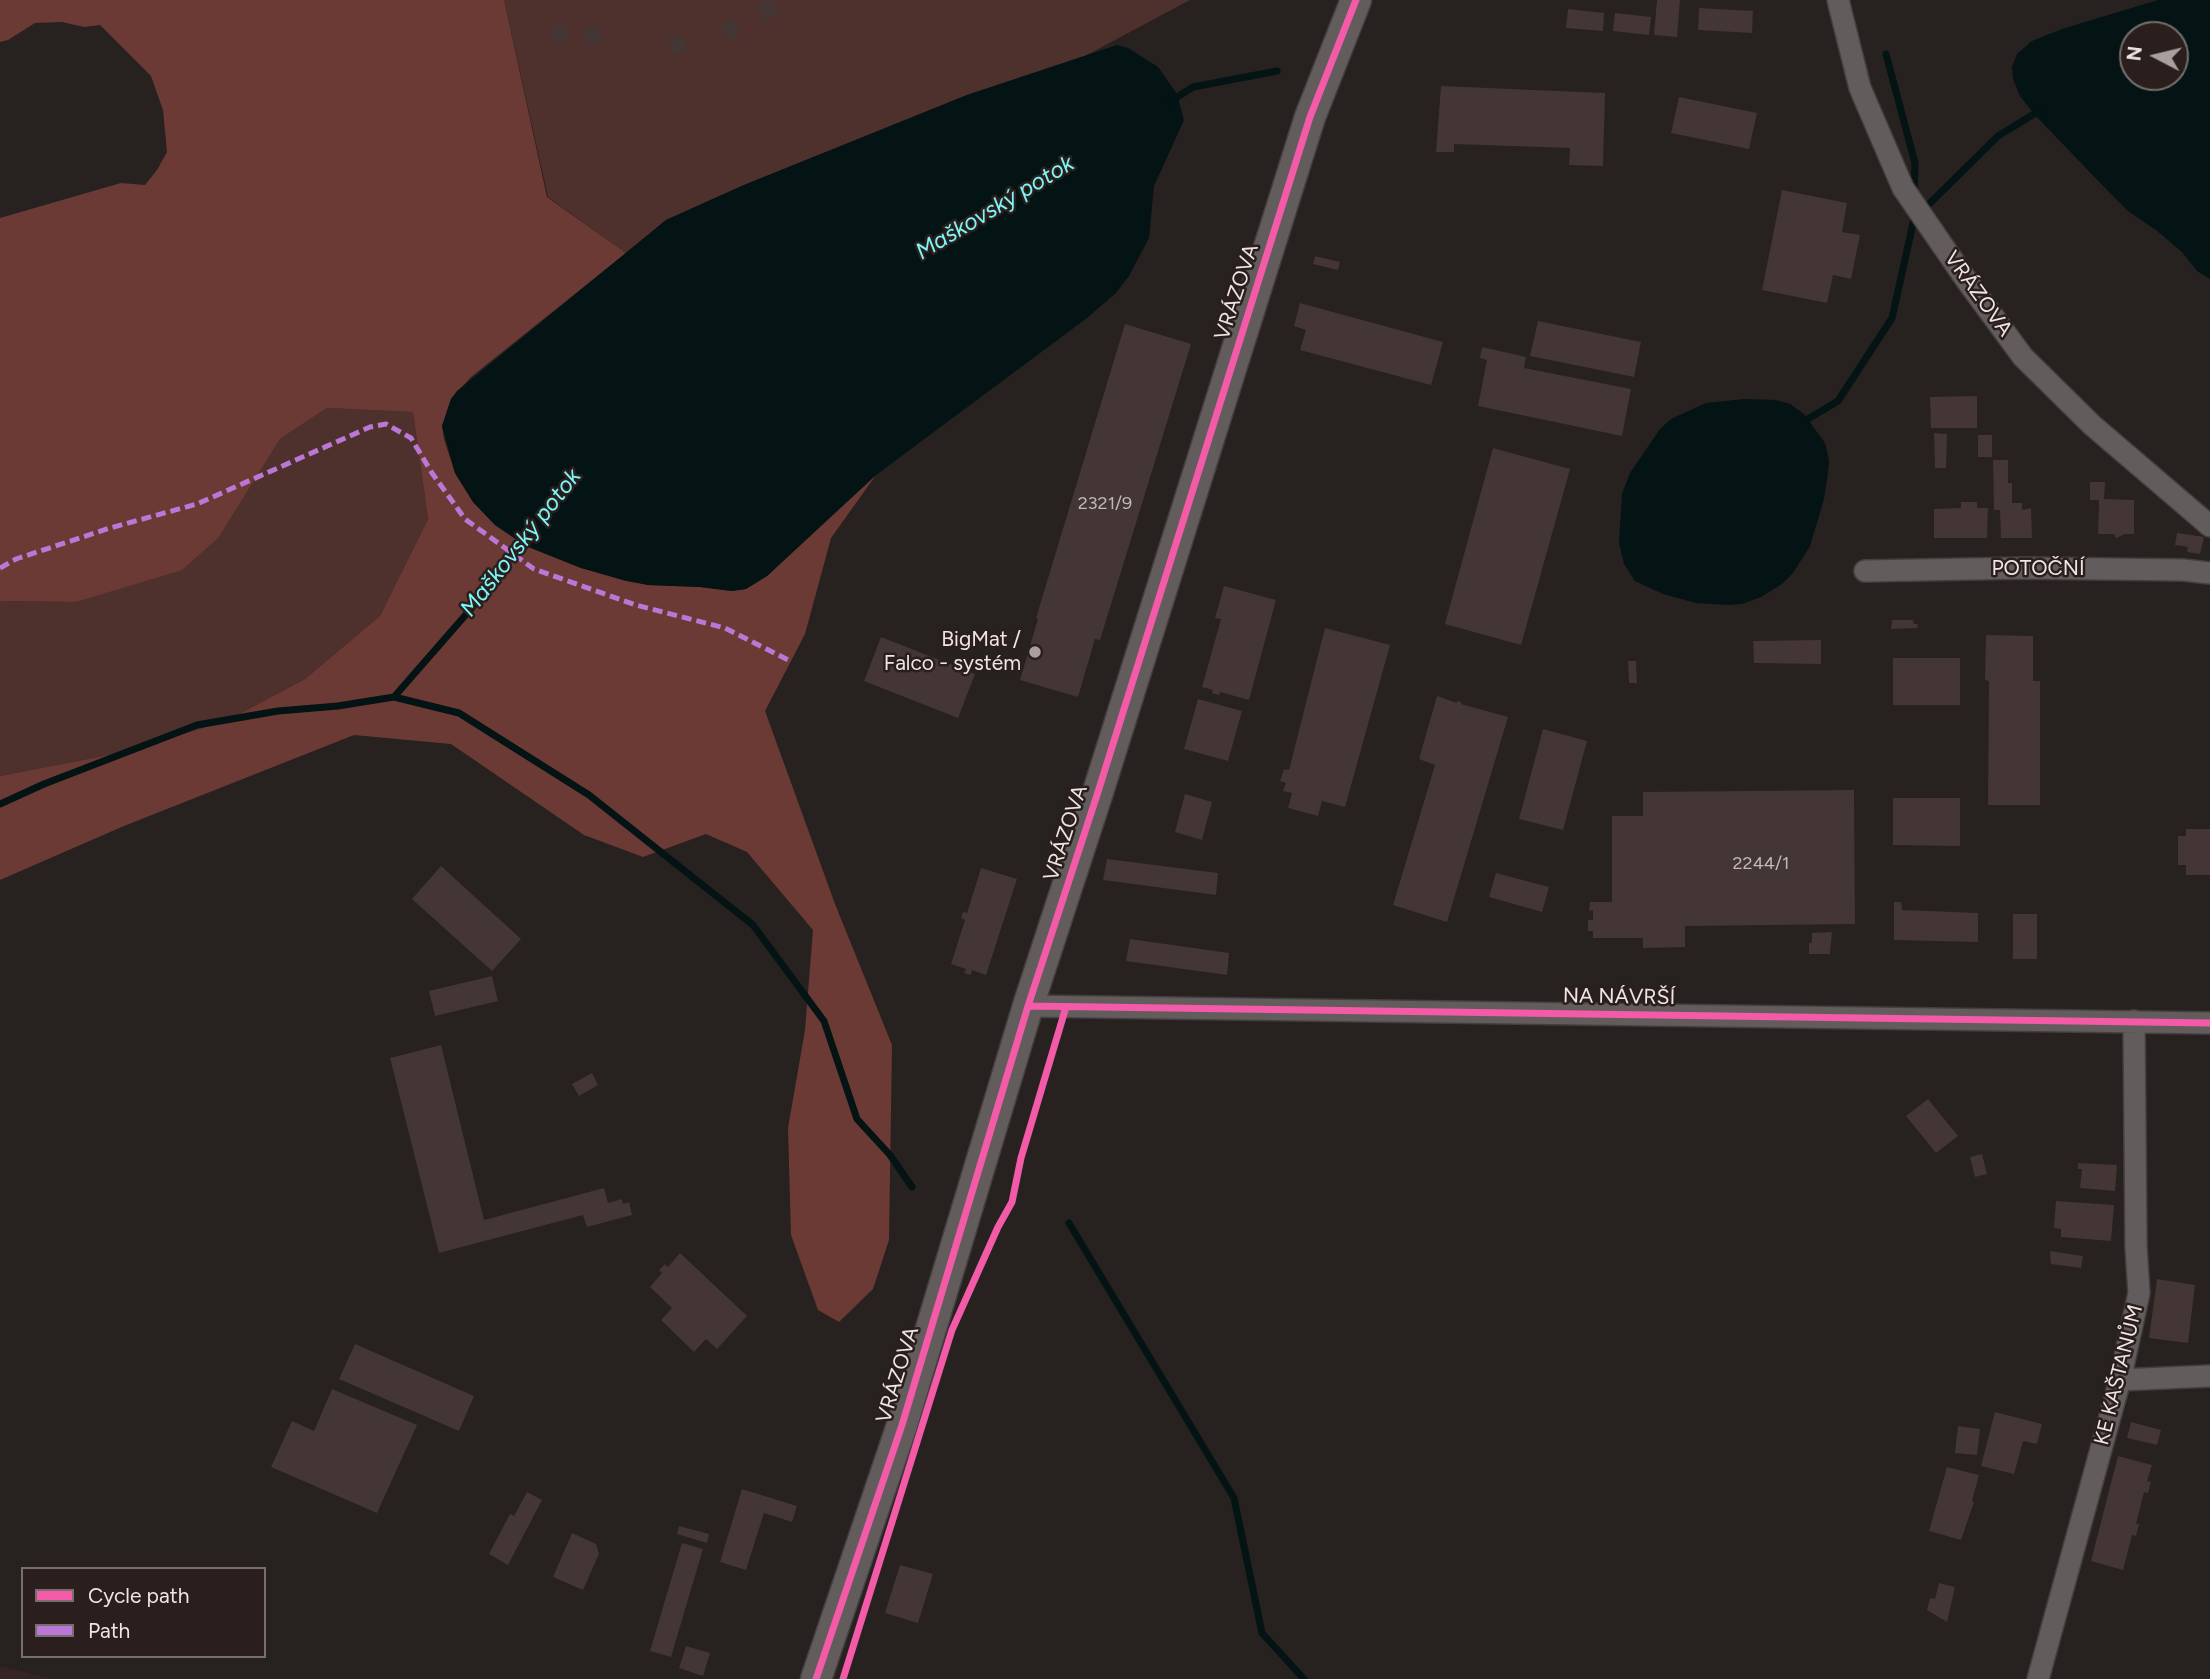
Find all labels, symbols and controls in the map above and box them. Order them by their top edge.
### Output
north arrow [2119,21,2189,91]
text: N [2122,45,2147,62]
water label: Maškovský potok [911,150,1079,266]
street label: VRÁZOVA [1210,241,1264,343]
street label: VRÁZOVA [1939,246,2017,342]
water label: Maškovský potok [455,464,587,622]
house number: 2321/9 [1078,493,1132,515]
street label: POTOČNÍ [1991,556,2085,582]
place label: BigMat / Falco - systém [884,627,1021,677]
marker: BigMat / Falco - systém [1027,644,1043,660]
street label: VRÁZOVA [1039,782,1093,884]
house number: 2244/1 [1733,853,1789,875]
street label: NA NÁVRŠÍ [1563,983,1675,1011]
street label: KE KAŠTANŮM [2089,1302,2149,1448]
street label: VRÁZOVA [871,1324,925,1426]
legend [21,1567,266,1658]
text: Cycle path [88,1583,189,1608]
text: Path [88,1618,130,1643]

